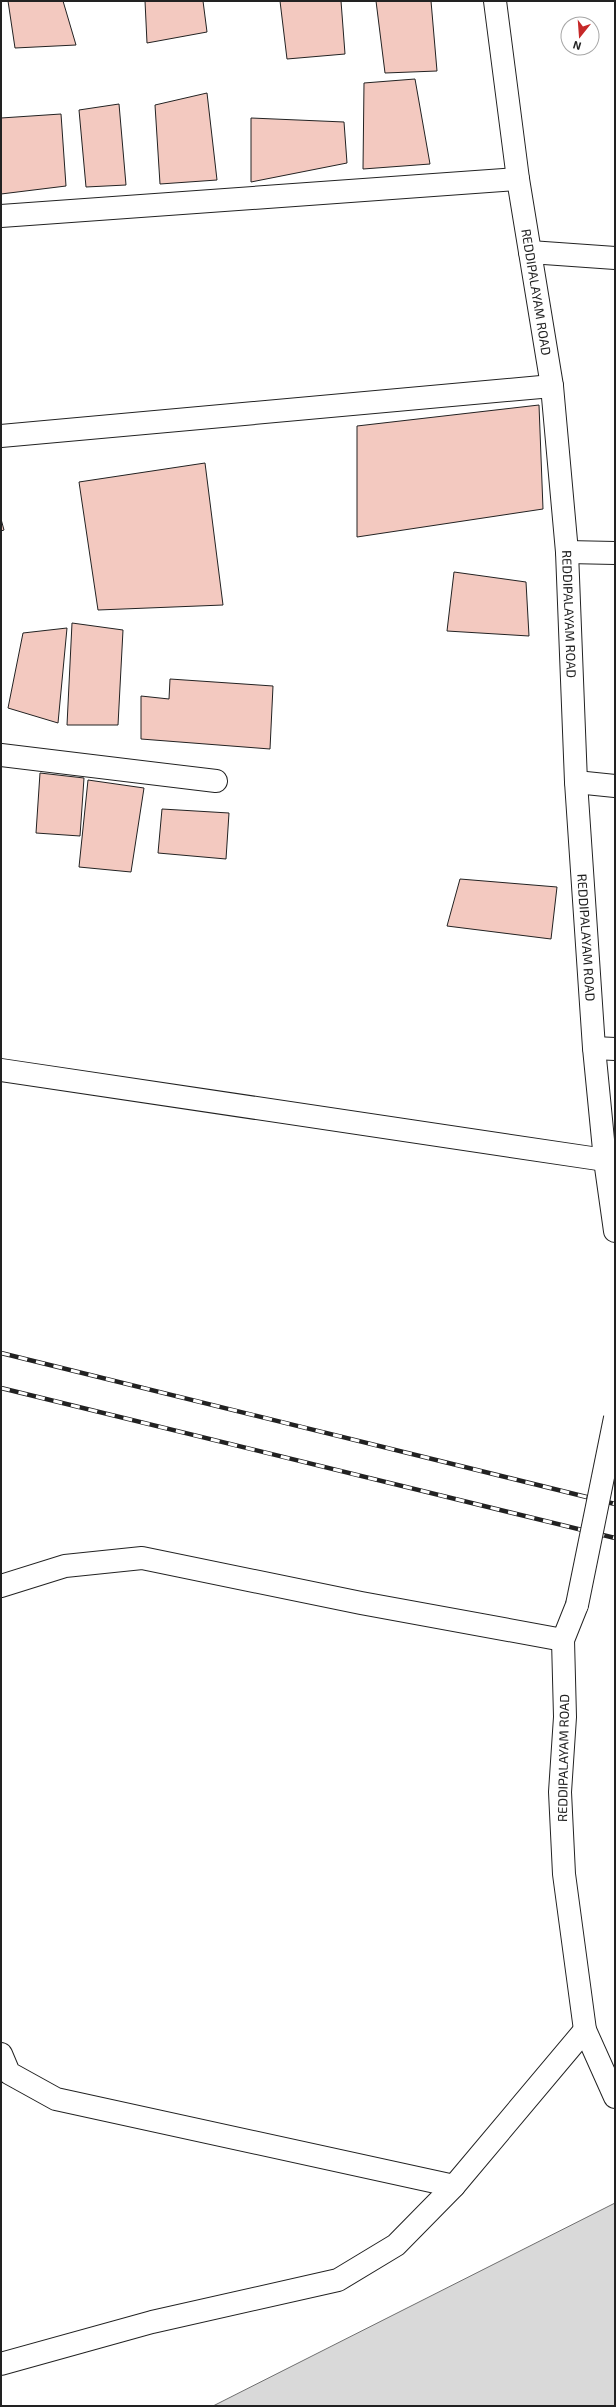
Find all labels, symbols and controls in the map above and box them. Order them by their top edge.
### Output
north arrow [560,16,600,56]
text: N [571,39,583,53]
street label: REDDIPALAYAM ROAD [518,228,555,356]
street label: REDDIPALAYAM ROAD [559,550,580,678]
street label: REDDIPALAYAM ROAD [574,873,599,1002]
street label: REDDIPALAYAM ROAD [554,1694,572,1822]

